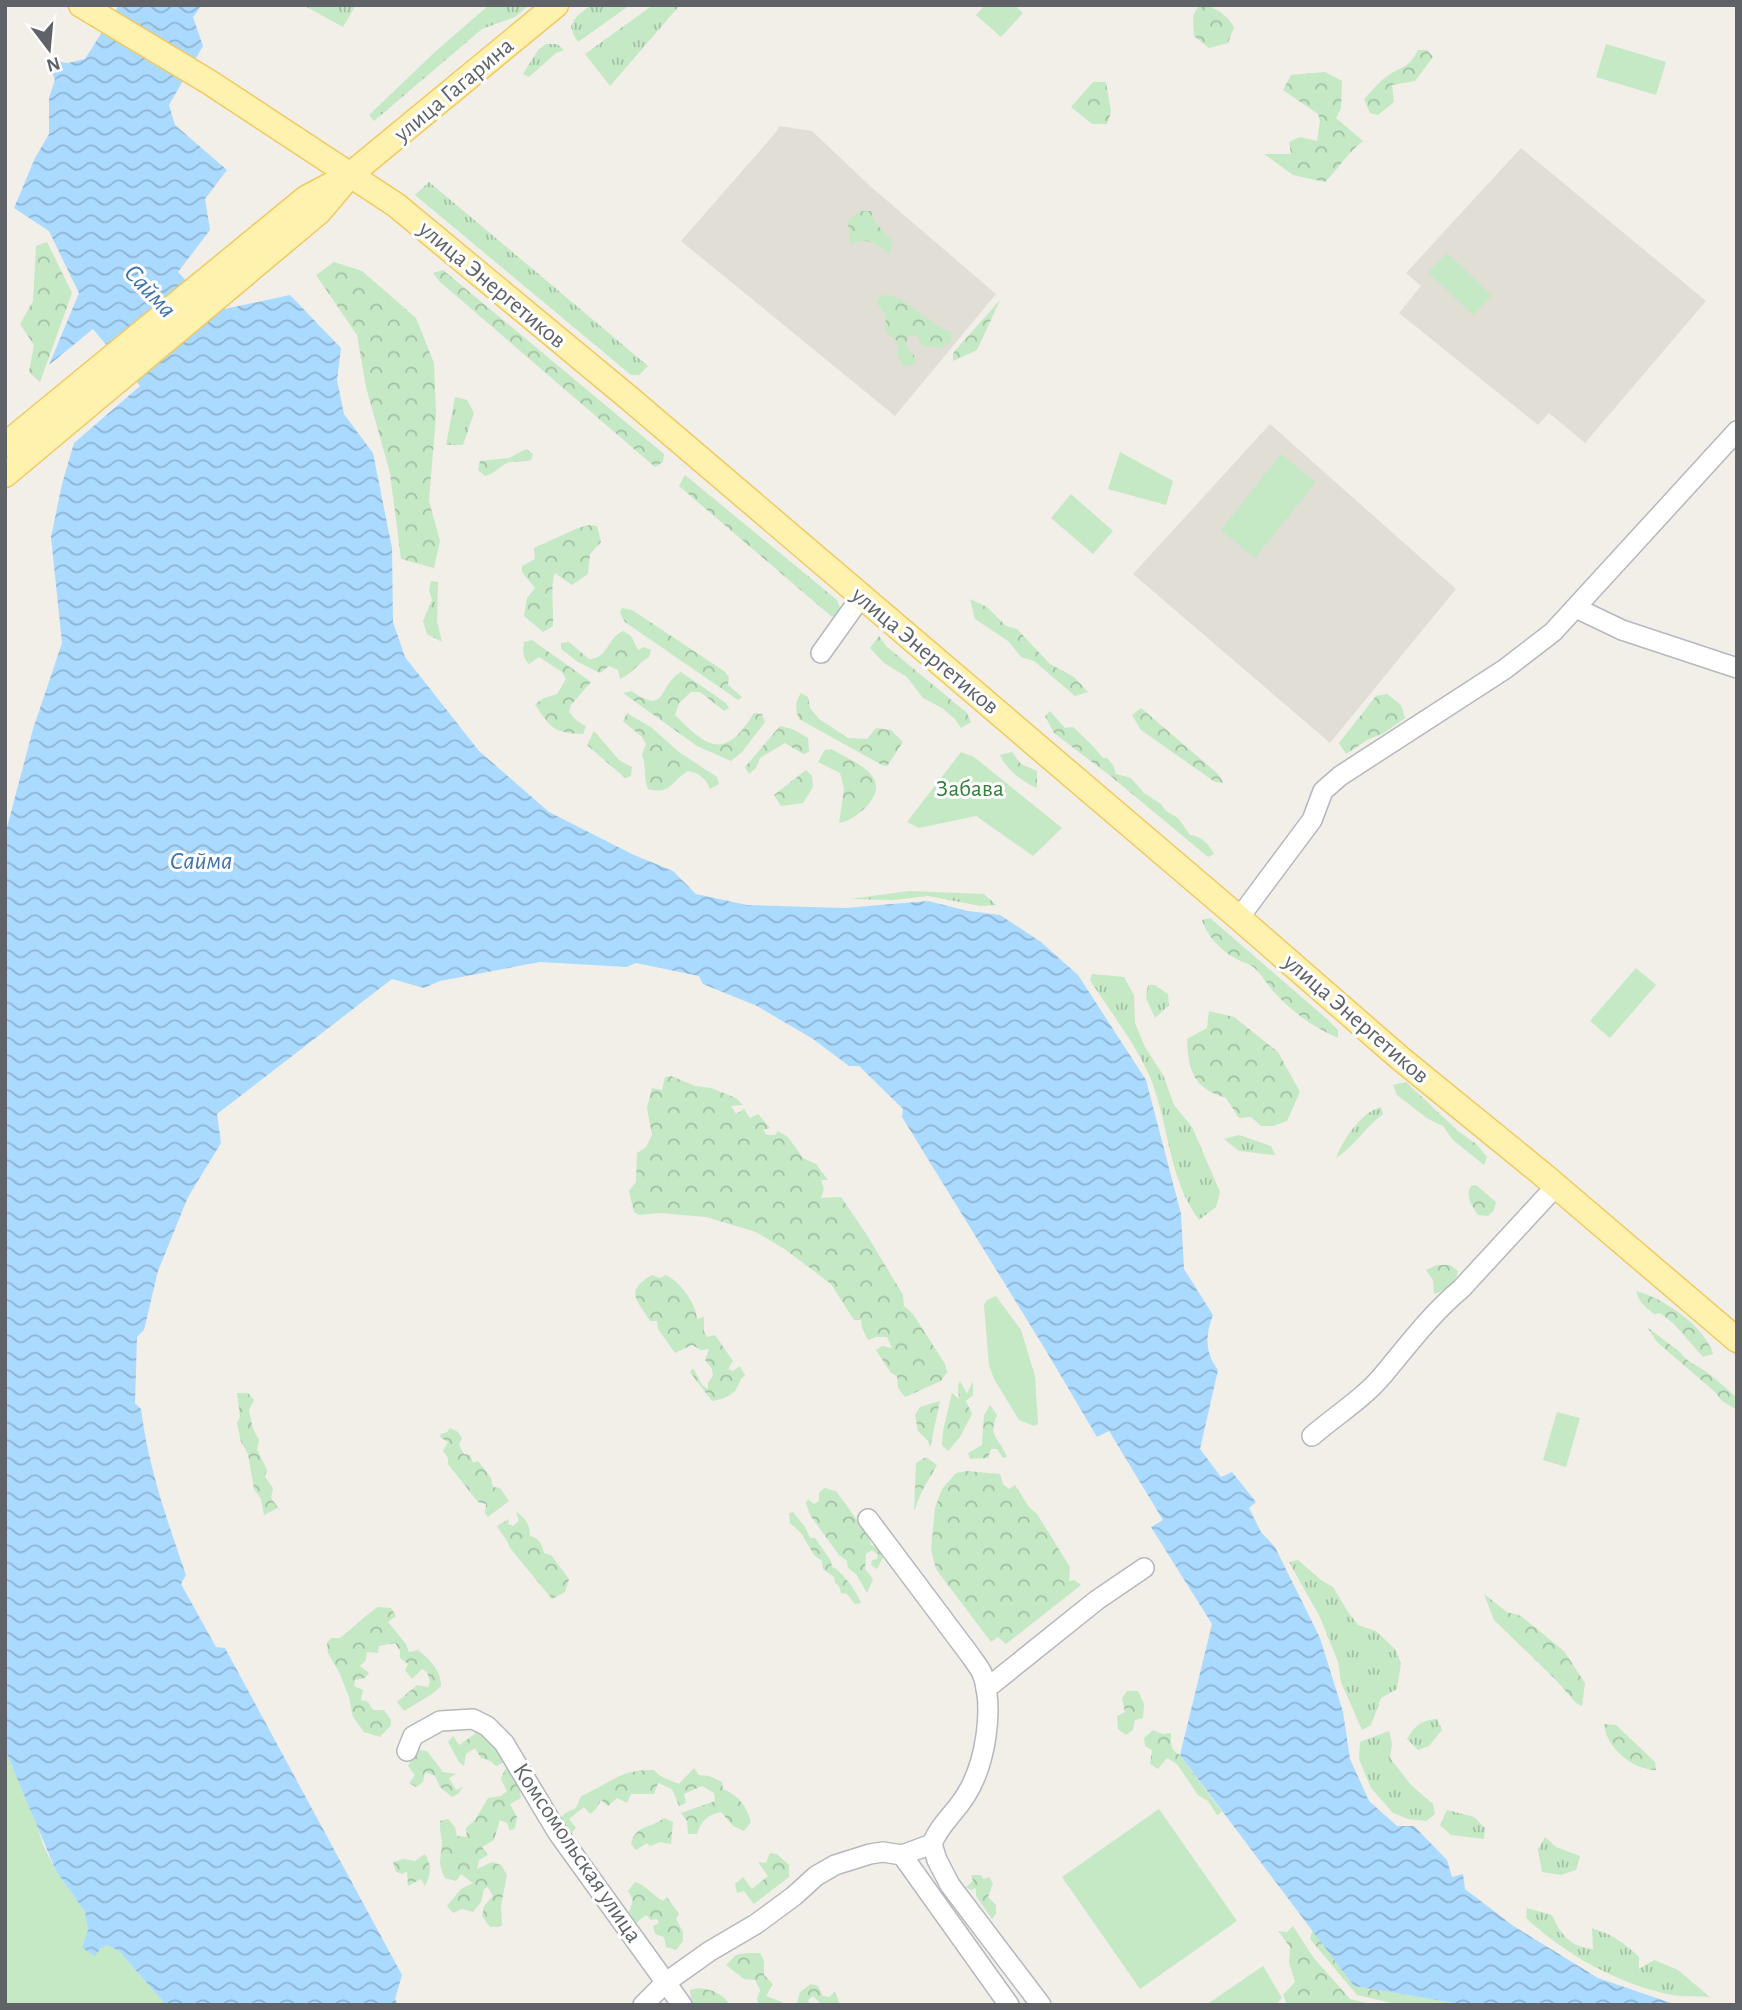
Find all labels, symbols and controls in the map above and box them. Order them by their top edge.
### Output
north arrow [14,14,84,84]
street label: улица Гагарина [389,33,518,147]
text: N [44,53,62,75]
street label: улица Энергетиков [413,216,570,353]
water label: Сайма [119,259,181,323]
street label: улица Энергетиков [846,582,1003,719]
park label: Забава [936,777,1004,801]
water label: Сайма [170,848,232,874]
street label: улица Энергетиков [1278,949,1433,1088]
street label: Комсомольская улица [508,1759,646,1947]

